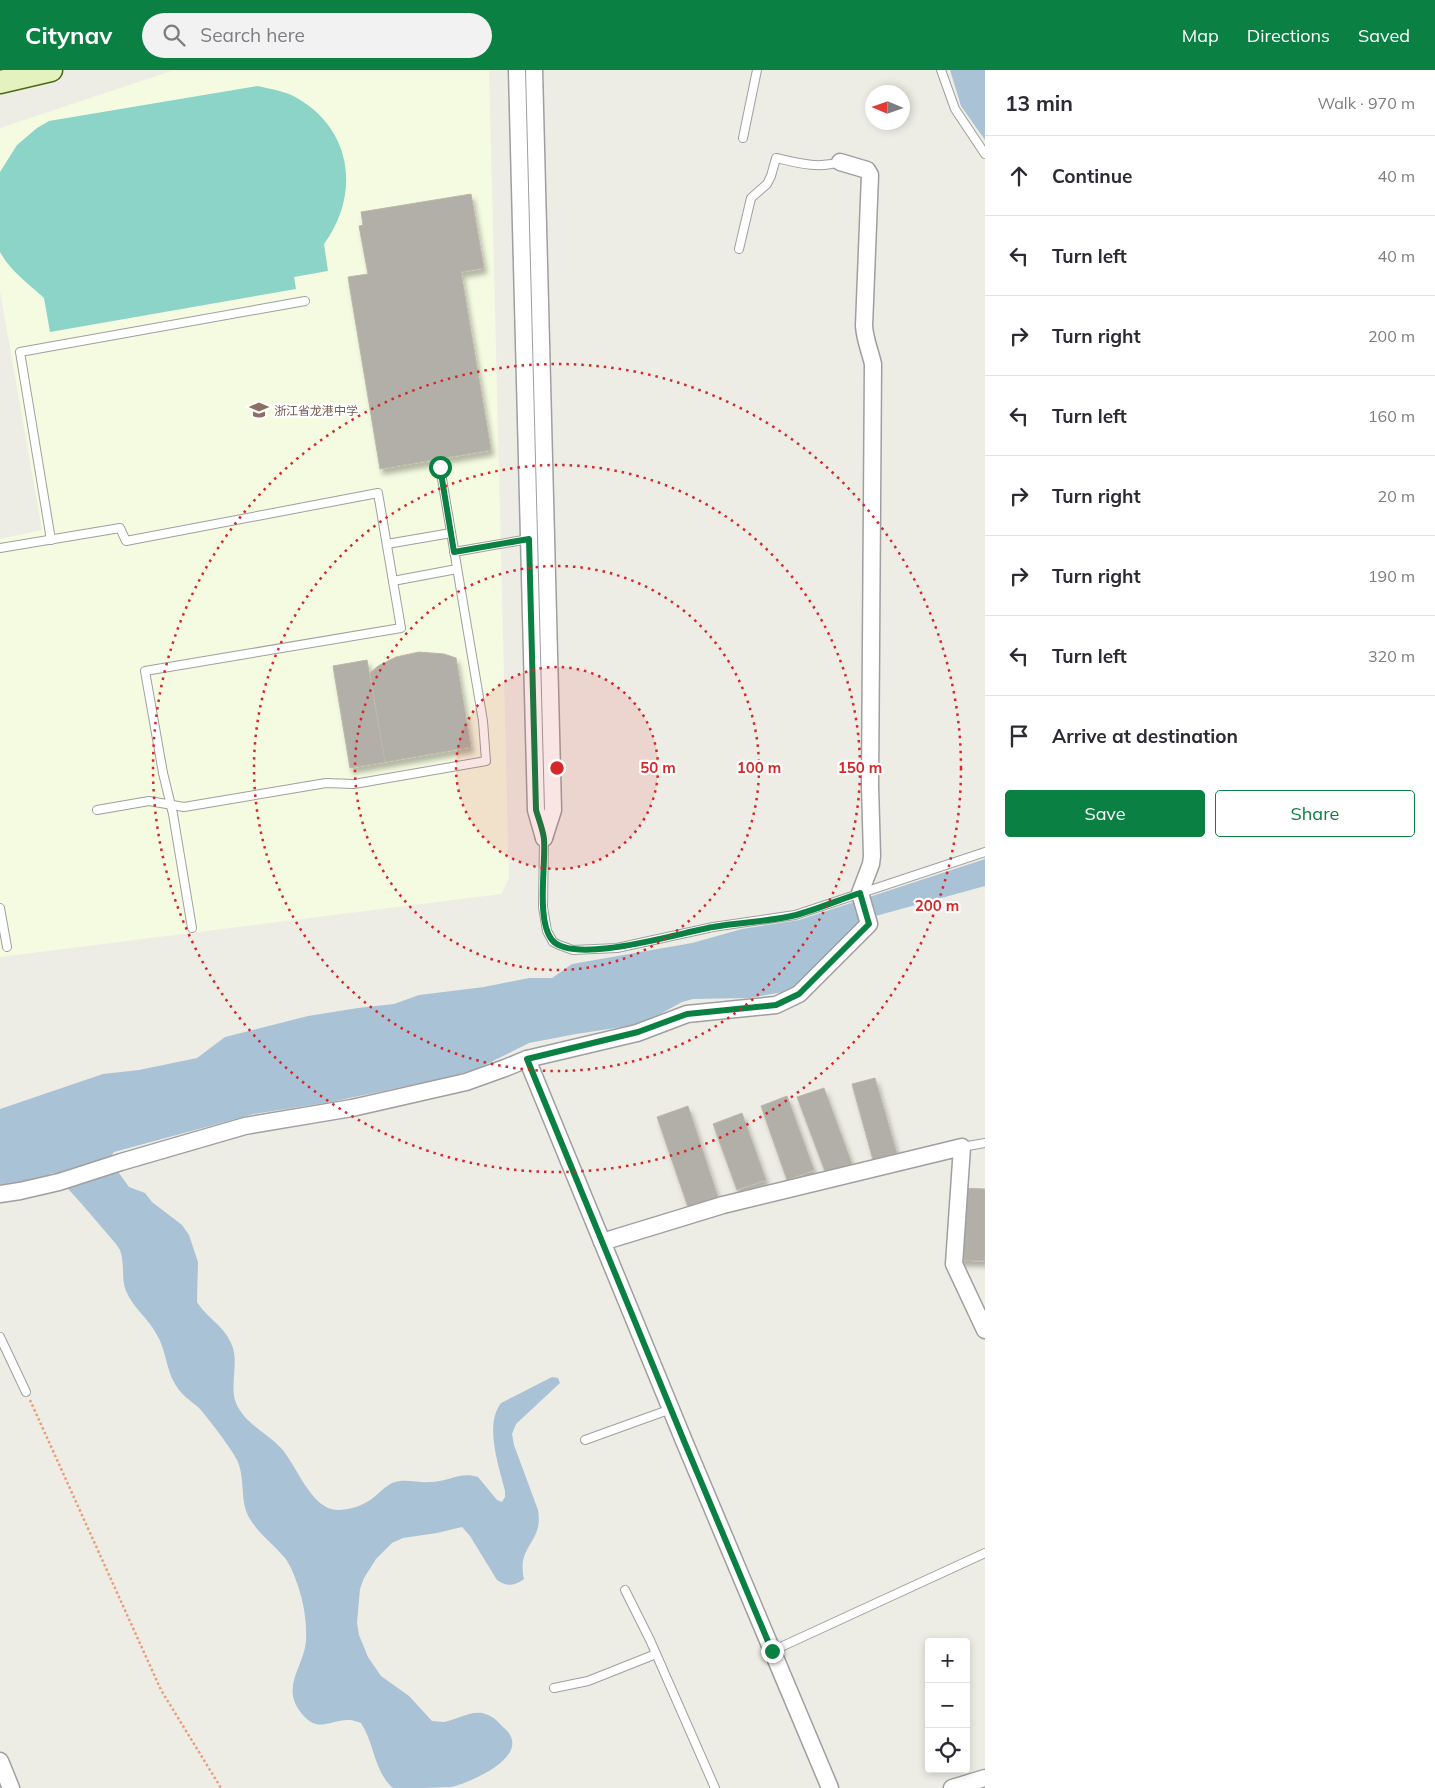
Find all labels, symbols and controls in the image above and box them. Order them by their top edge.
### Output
search box [142,13,492,58]
text: Citynav [25,20,112,50]
icon: search [160,21,188,49]
text: Search here [200,23,305,47]
text: Map [1182,24,1219,47]
text: Directions [1247,24,1330,47]
text: Saved [1358,24,1410,47]
north arrow [865,85,910,130]
text: 13 min [1005,90,1073,116]
text: Walk · 970 m [1317,93,1415,113]
icon: ahead [1005,162,1033,190]
text: Continue [1052,164,1132,188]
text: 40 m [1378,166,1415,186]
icon: left [1005,242,1033,270]
text: Turn left [1052,244,1127,268]
text: 40 m [1378,246,1415,266]
icon: right [1005,322,1033,350]
text: Turn right [1052,324,1141,348]
text: 200 m [1368,326,1415,346]
school or university icon: 浙江省龙港中学 [248,399,270,421]
icon: left [1005,402,1033,430]
place label: 浙江省龙港中学 [274,403,358,418]
text: Turn left [1052,404,1127,428]
text: 160 m [1368,406,1415,426]
route start [429,456,452,479]
icon: right [1005,482,1033,510]
text: Turn right [1052,484,1141,508]
text: 20 m [1378,486,1415,506]
icon: right [1005,562,1033,590]
text: Turn right [1052,564,1141,588]
text: 190 m [1368,566,1415,586]
icon: left [1005,642,1033,670]
text: Turn left [1052,644,1127,668]
text: 320 m [1368,646,1415,666]
icon: arrive [1005,722,1033,750]
text: Arrive at destination [1052,724,1238,748]
text: 50 m [640,758,676,777]
text: 100 m [737,758,781,777]
text: 150 m [838,758,882,777]
centre of rings [548,759,566,777]
button: Save [1005,790,1205,837]
button: Share [1215,790,1415,837]
text: 200 m [915,896,959,915]
map controls [925,1638,970,1773]
button: + [925,1638,970,1683]
route end [761,1640,784,1663]
button: − [925,1683,970,1728]
button: locate [925,1728,970,1773]

